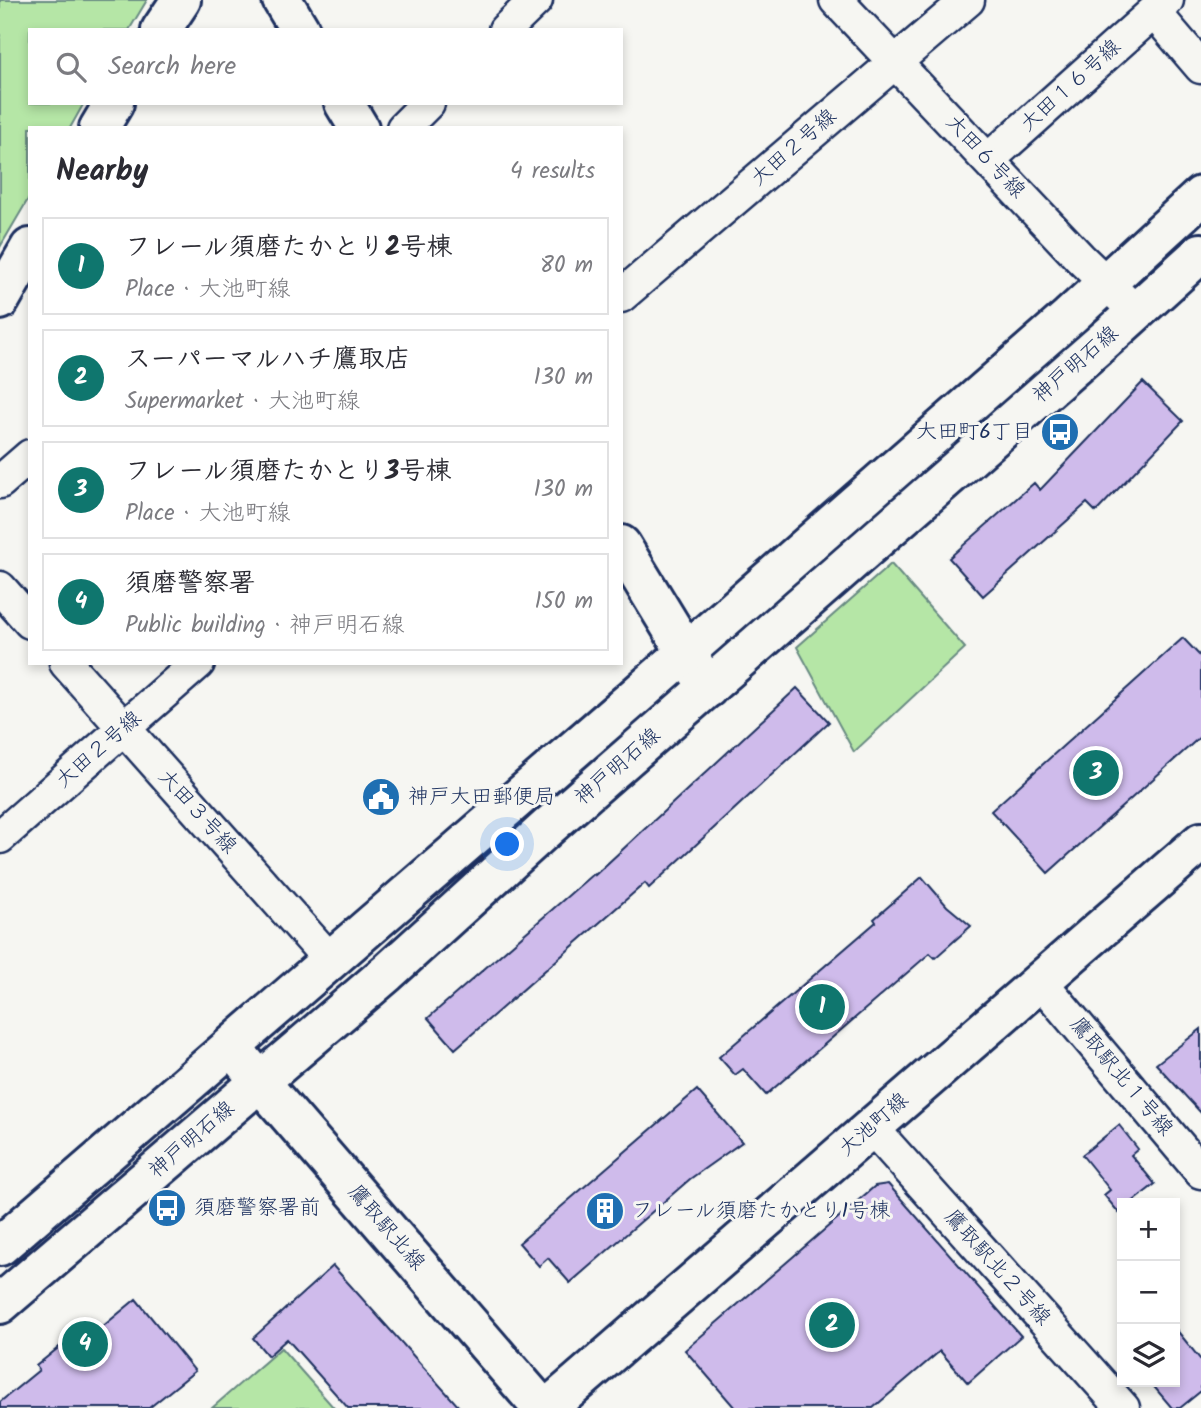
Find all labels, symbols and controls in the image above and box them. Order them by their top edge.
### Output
search box [28,28,623,105]
street label: 大田１６号線 [1013,32,1129,140]
text: Search here [108,46,236,88]
icon: search [52,48,90,86]
street label: 大田２号線 [744,101,844,195]
street label: 大田６号線 [937,107,1033,207]
text: Nearby [56,148,148,196]
text: 4 results [510,154,595,190]
text: フレール須磨たかとり2号棟 [125,227,452,269]
text: 1 [78,248,84,284]
text: 80 m [540,248,593,284]
text: Place · 大池町線 [125,272,290,308]
street label: 神戸明石線 [1026,318,1126,412]
text: スーパーマルハチ鷹取店 [125,339,410,381]
text: 2 [74,360,88,396]
text: 130 m [534,360,593,396]
text: Supermarket · 大池町線 [125,384,360,420]
bus stop icon: 大田町6丁目 [1039,411,1081,453]
place label: 大田町6丁目 [916,416,1033,449]
text: フレール須磨たかとり3号棟 [125,451,451,493]
text: 3 [75,472,87,508]
text: 130 m [534,472,593,508]
text: Place · 大池町線 [125,496,290,532]
text: 須磨警察署 [125,563,255,605]
text: 4 [75,584,87,620]
text: 150 m [534,584,593,620]
text: Public building · 神戸明石線 [125,608,404,644]
street label: 大田２号線 [49,703,149,797]
street label: 神戸明石線 [568,720,668,814]
pin: 3 [1073,747,1119,799]
street label: 大田３号線 [150,762,244,862]
public building icon: 神戸大田郵便局 [360,776,402,818]
place label: 神戸大田郵便局 [408,781,555,814]
your location [490,827,524,861]
pin: 1 [799,981,845,1033]
street label: 鷹取駅北１号線 [1061,1010,1181,1144]
street label: 大池町線 [831,1085,917,1165]
street label: 神戸明石線 [142,1093,242,1187]
street label: 鷹取駅北線 [339,1178,433,1278]
bus stop icon: 須磨警察署前 [146,1187,188,1229]
building icon: フレール須磨たかとり1号棟 [584,1190,626,1232]
place label: 須磨警察署前 [194,1192,320,1225]
place label: フレール須磨たかとり1号棟 [632,1195,890,1228]
map controls [1117,1198,1180,1387]
button: + [1117,1198,1180,1261]
street label: 鷹取駅北２号線 [936,1202,1058,1334]
button: − [1117,1261,1180,1324]
pin: 2 [809,1299,855,1351]
pin: 4 [62,1318,108,1370]
button: layers [1117,1324,1180,1387]

